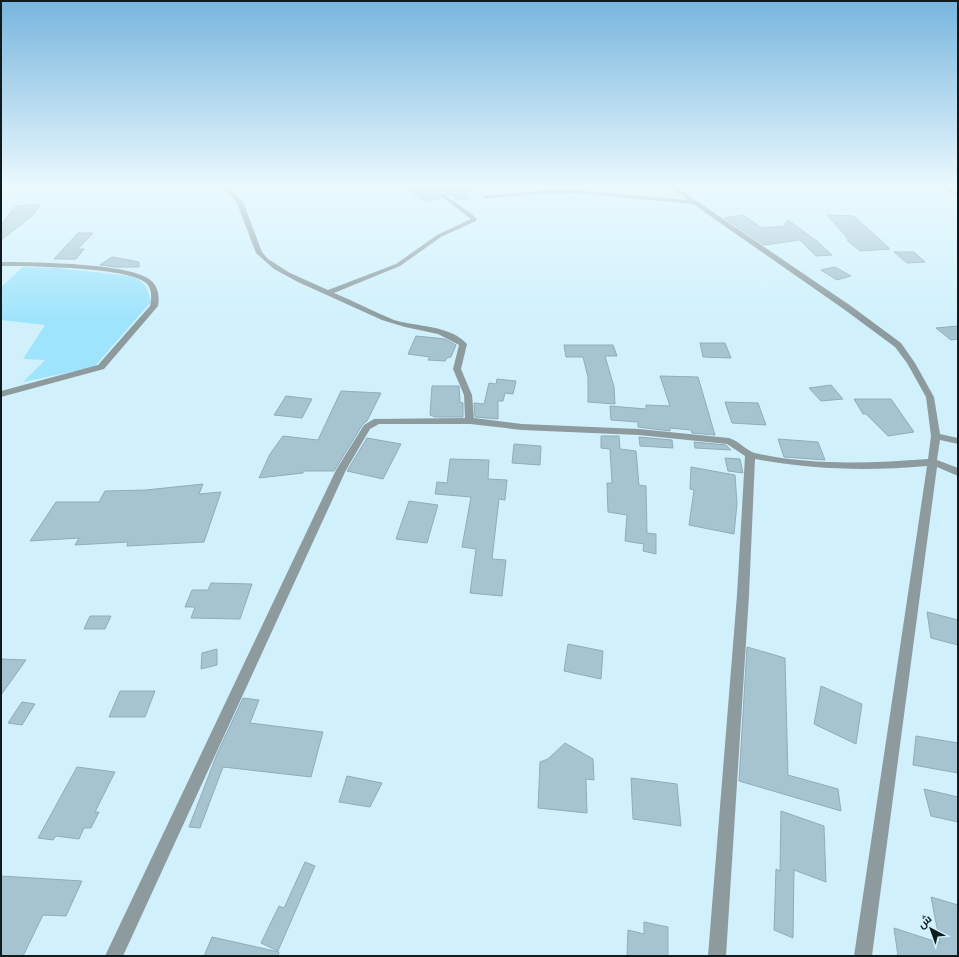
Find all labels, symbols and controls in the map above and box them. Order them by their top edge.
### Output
north arrow [911,909,951,949]
text: ش [915,912,934,931]

